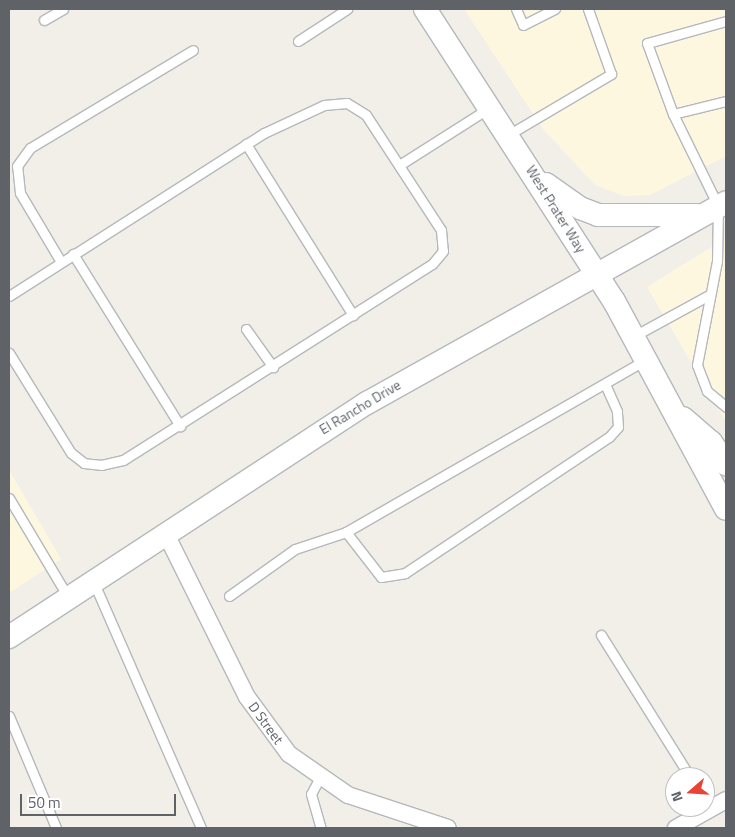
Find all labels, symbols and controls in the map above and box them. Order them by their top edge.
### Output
street label: West Prater Way [522,162,590,256]
street label: El Rancho Drive [316,376,404,438]
street label: D Street [245,699,287,747]
north arrow [665,767,715,817]
scale bar [22,784,179,816]
text: N [665,789,688,805]
text: 50 m [28,791,61,814]

